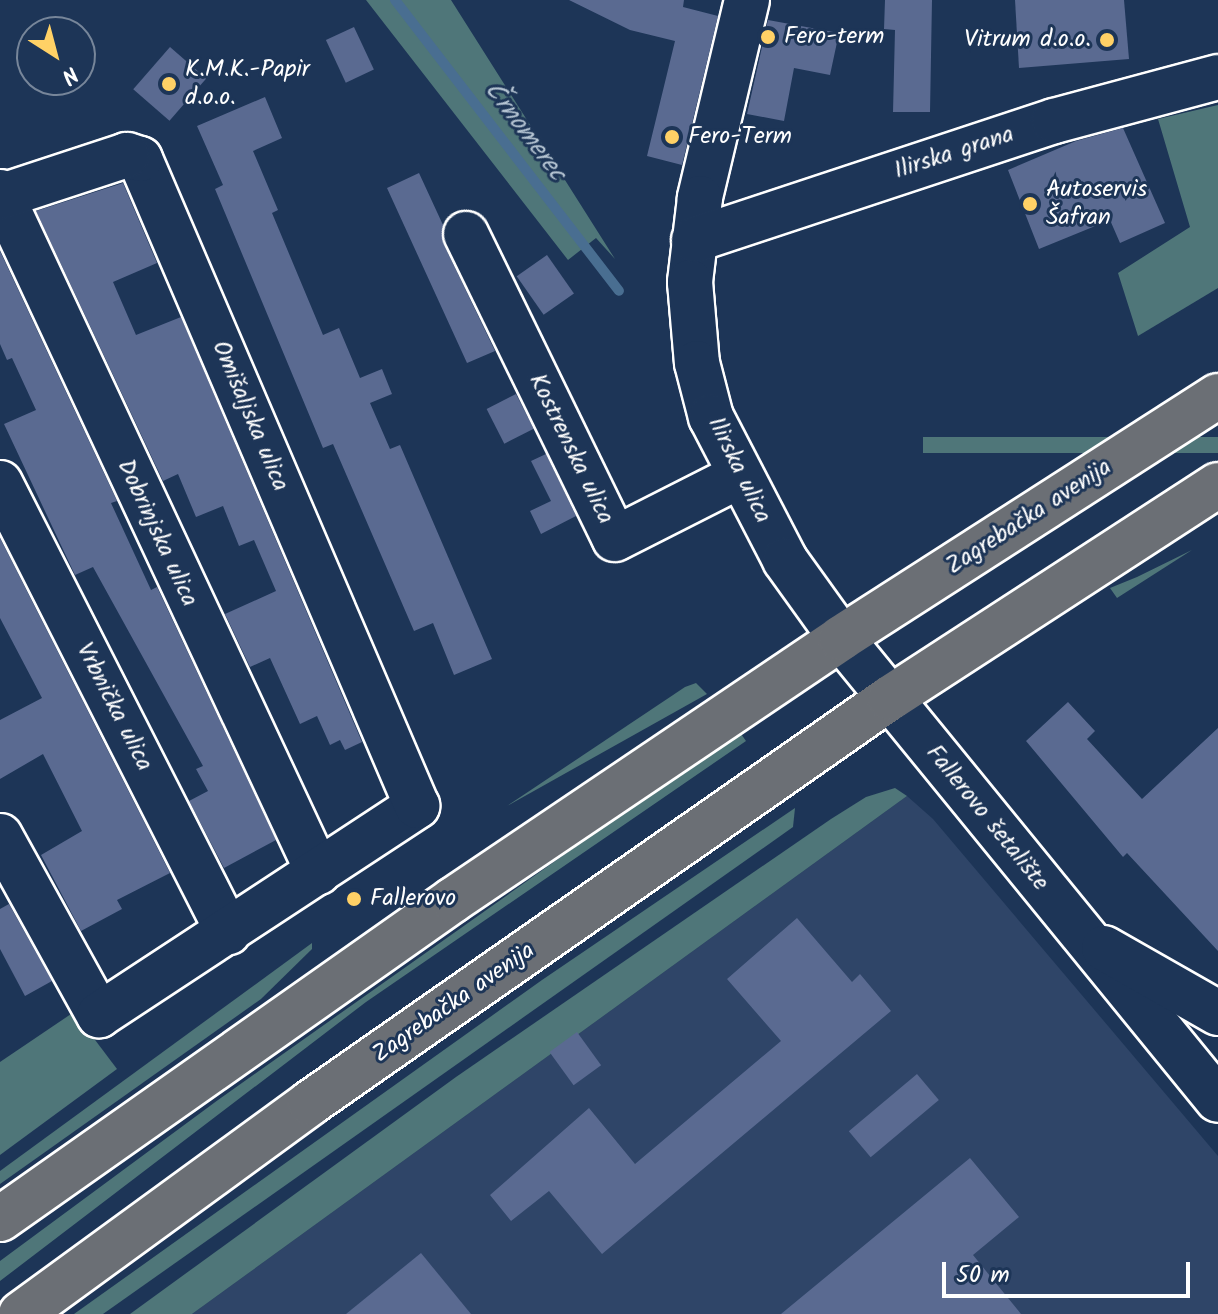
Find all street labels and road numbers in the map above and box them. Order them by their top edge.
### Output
street label: Ilirska grana [891,120,1017,186]
street label: Omišaljska ulica [205,337,295,495]
street label: Kostrenska ulica [522,369,620,529]
street label: Ilirska ulica [701,412,777,528]
street label: Zagrebačka avenija [941,453,1117,581]
street label: Dobrinjska ulica [110,455,204,611]
street label: Vrbnička ulica [69,638,159,776]
street label: Fallerovo šetalište [919,739,1055,897]
street label: Zagrebačka avenija [367,936,541,1070]

